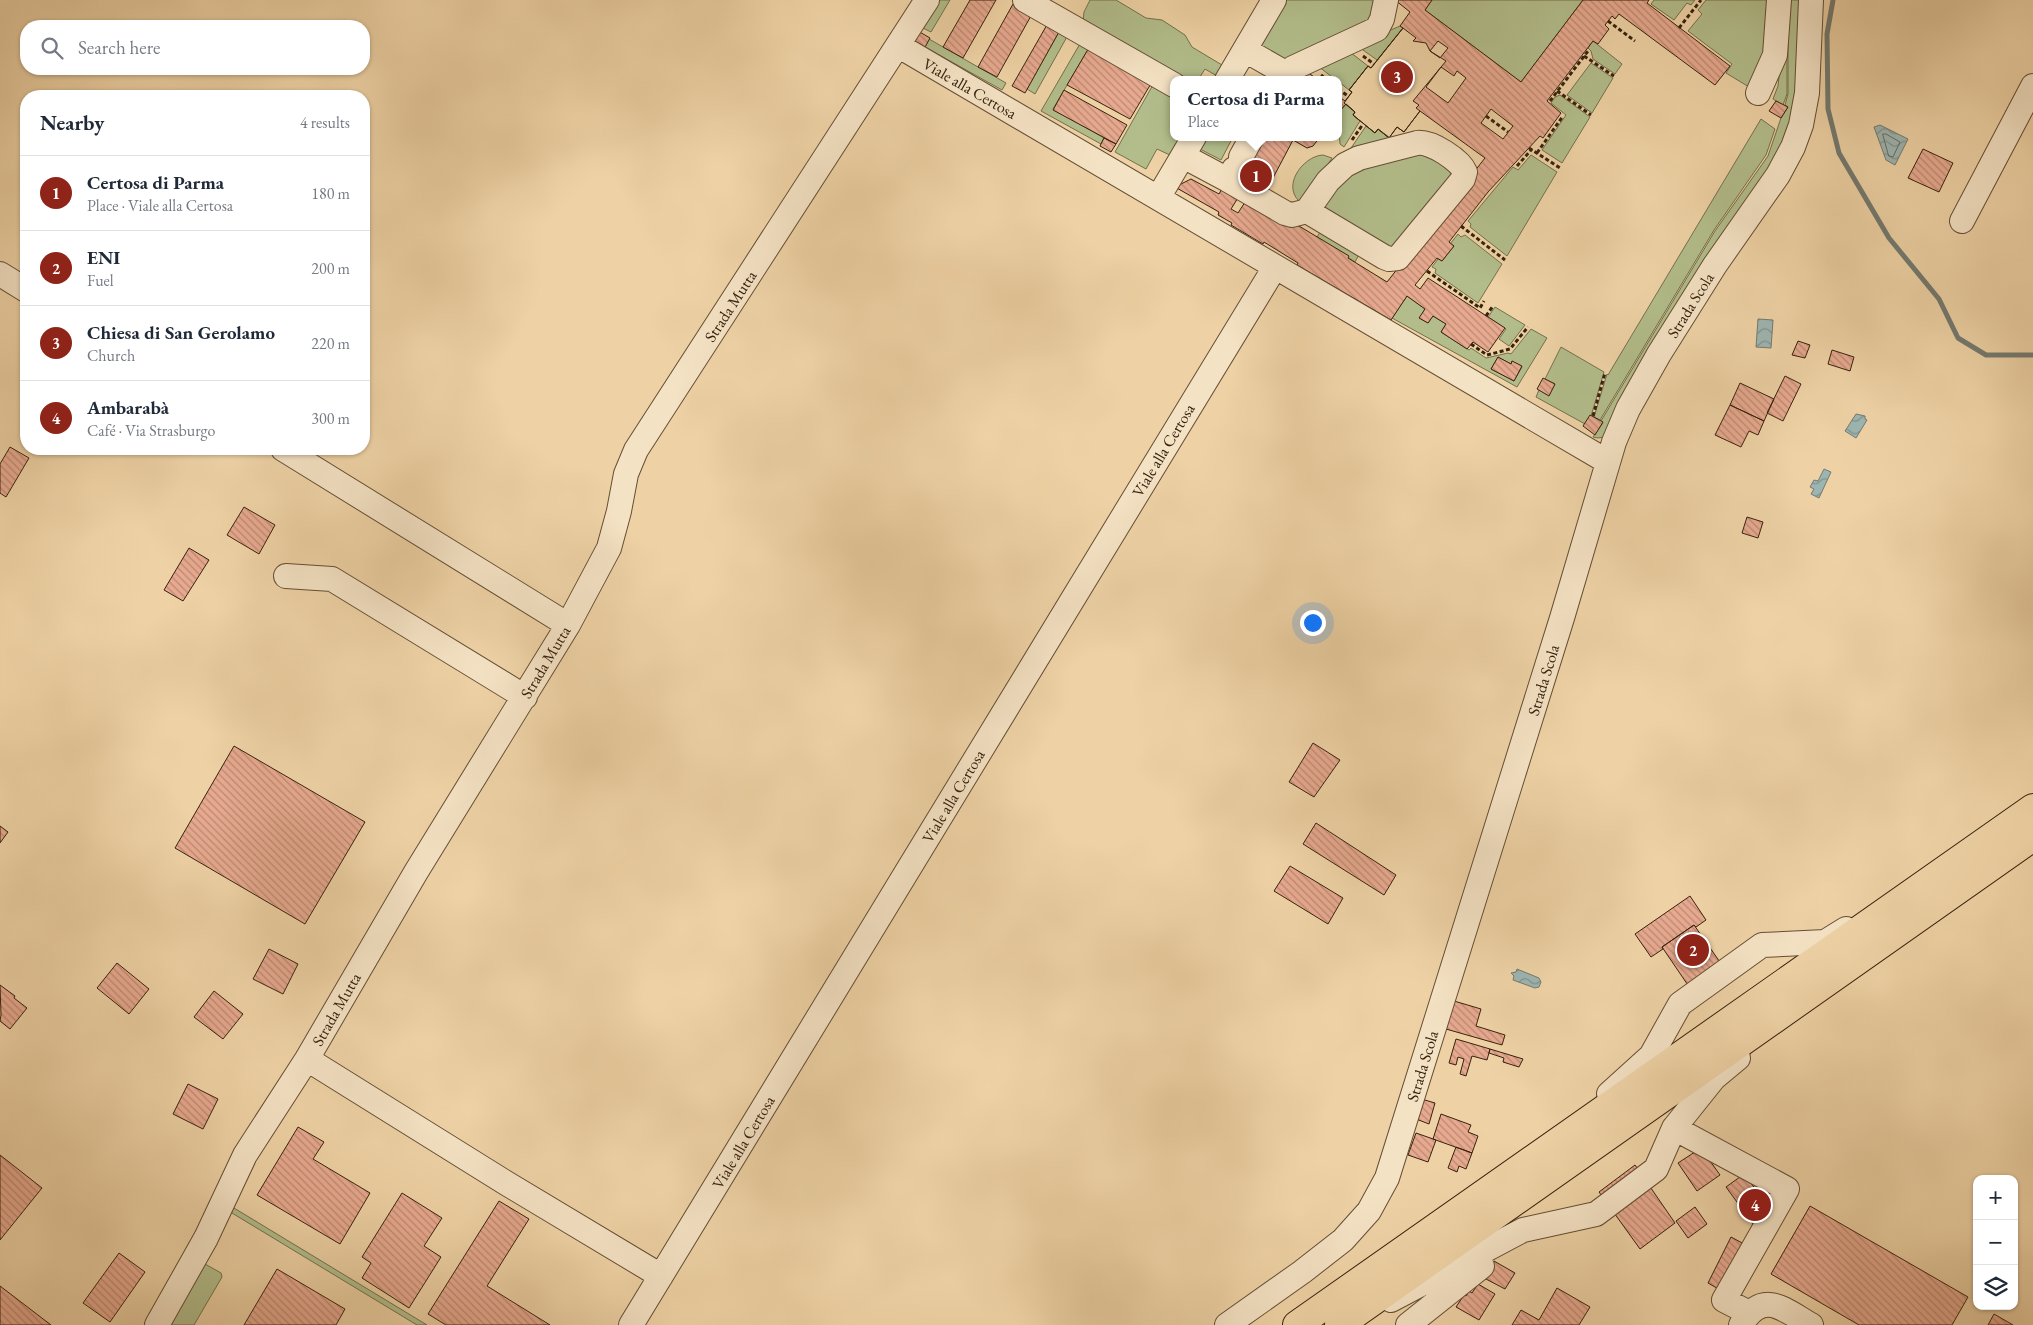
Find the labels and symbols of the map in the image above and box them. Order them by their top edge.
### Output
street label: Viale alla Certosa [919,53,1021,124]
pin: 3 [1381,58,1413,96]
pin: 1 [1240,157,1272,195]
street label: Strada Mutta [700,266,762,346]
street label: Strada Scola [1662,268,1719,342]
street label: Viale alla Certosa [1127,399,1200,501]
your location [1300,610,1326,636]
street label: Strada Mutta [516,622,576,702]
street label: Strada Scola [1523,641,1564,718]
street label: Viale alla Certosa [917,745,990,847]
pin: 2 [1677,931,1709,969]
street label: Strada Mutta [307,968,366,1050]
street label: Strada Scola [1402,1027,1443,1104]
street label: Viale alla Certosa [707,1091,780,1193]
pin: 4 [1739,1186,1771,1224]

